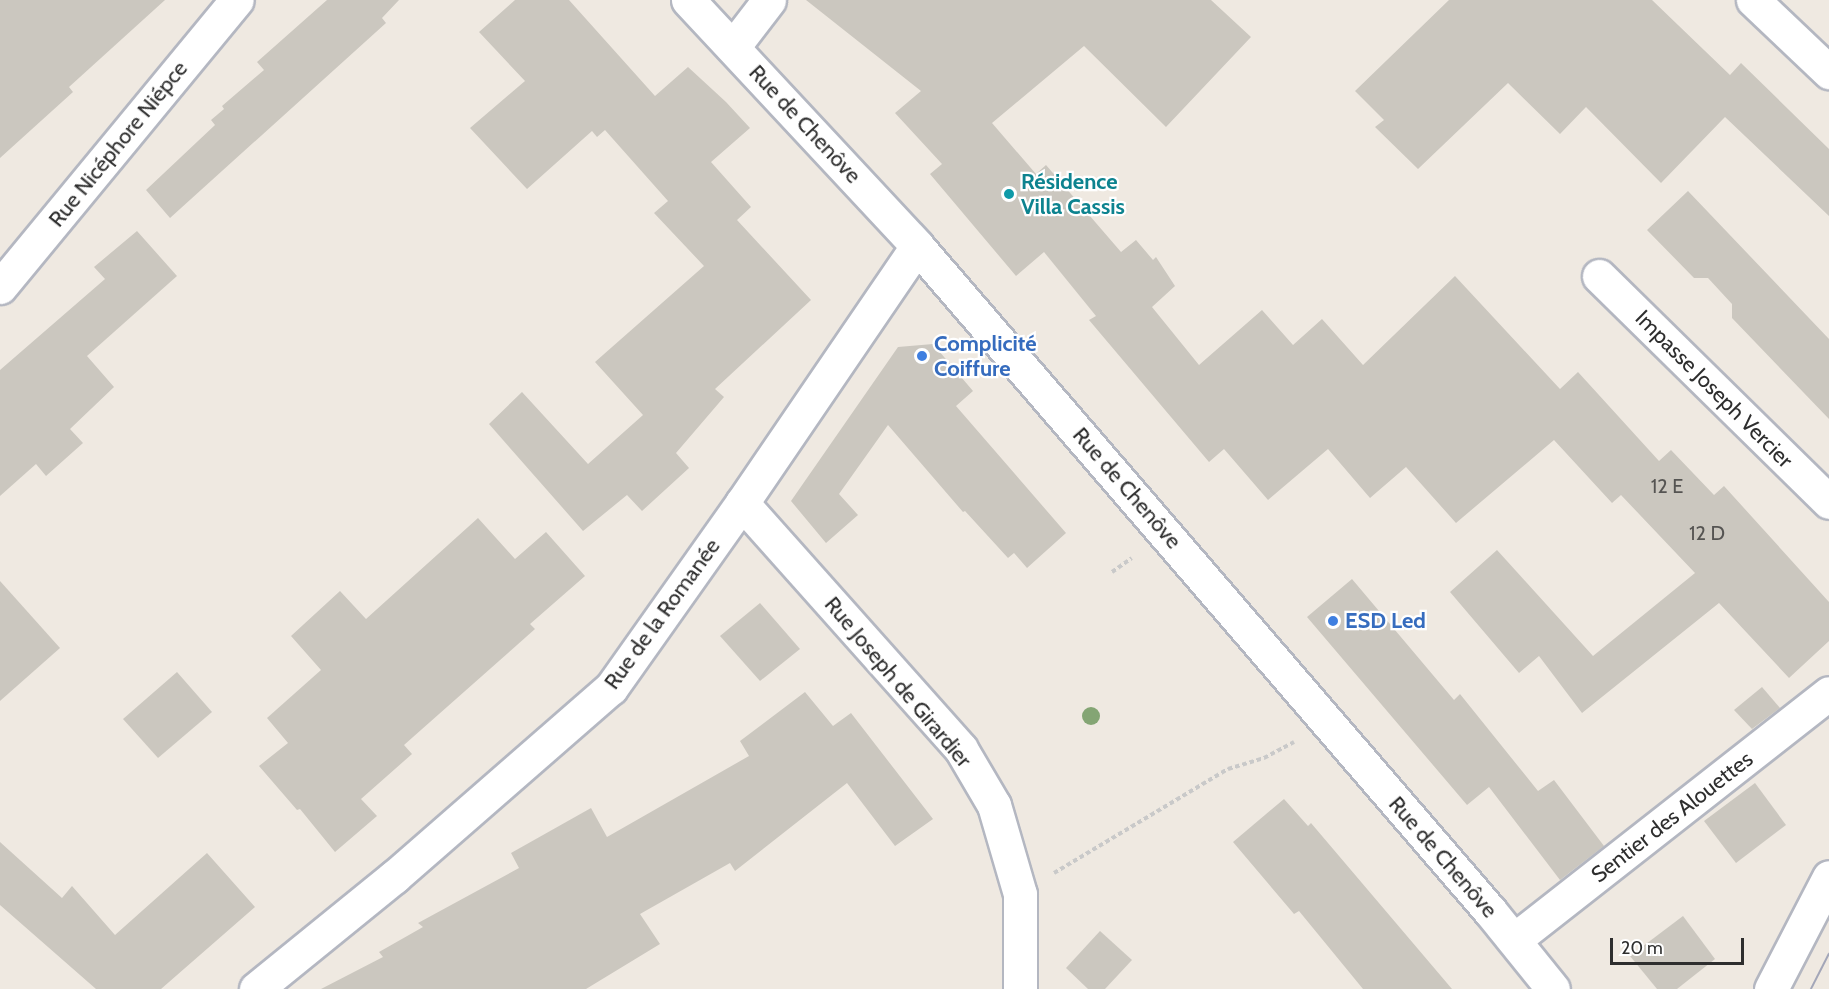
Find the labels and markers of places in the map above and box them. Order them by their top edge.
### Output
place label: Résidence Villa Cassis [1021,168,1125,220]
marker: Résidence Villa Cassis [1002,187,1016,201]
place label: Complicité Coiffure [934,330,1037,382]
marker: Complicité Coiffure [915,349,929,363]
place label: ESD Led [1345,608,1426,634]
marker: ESD Led [1326,614,1340,628]

